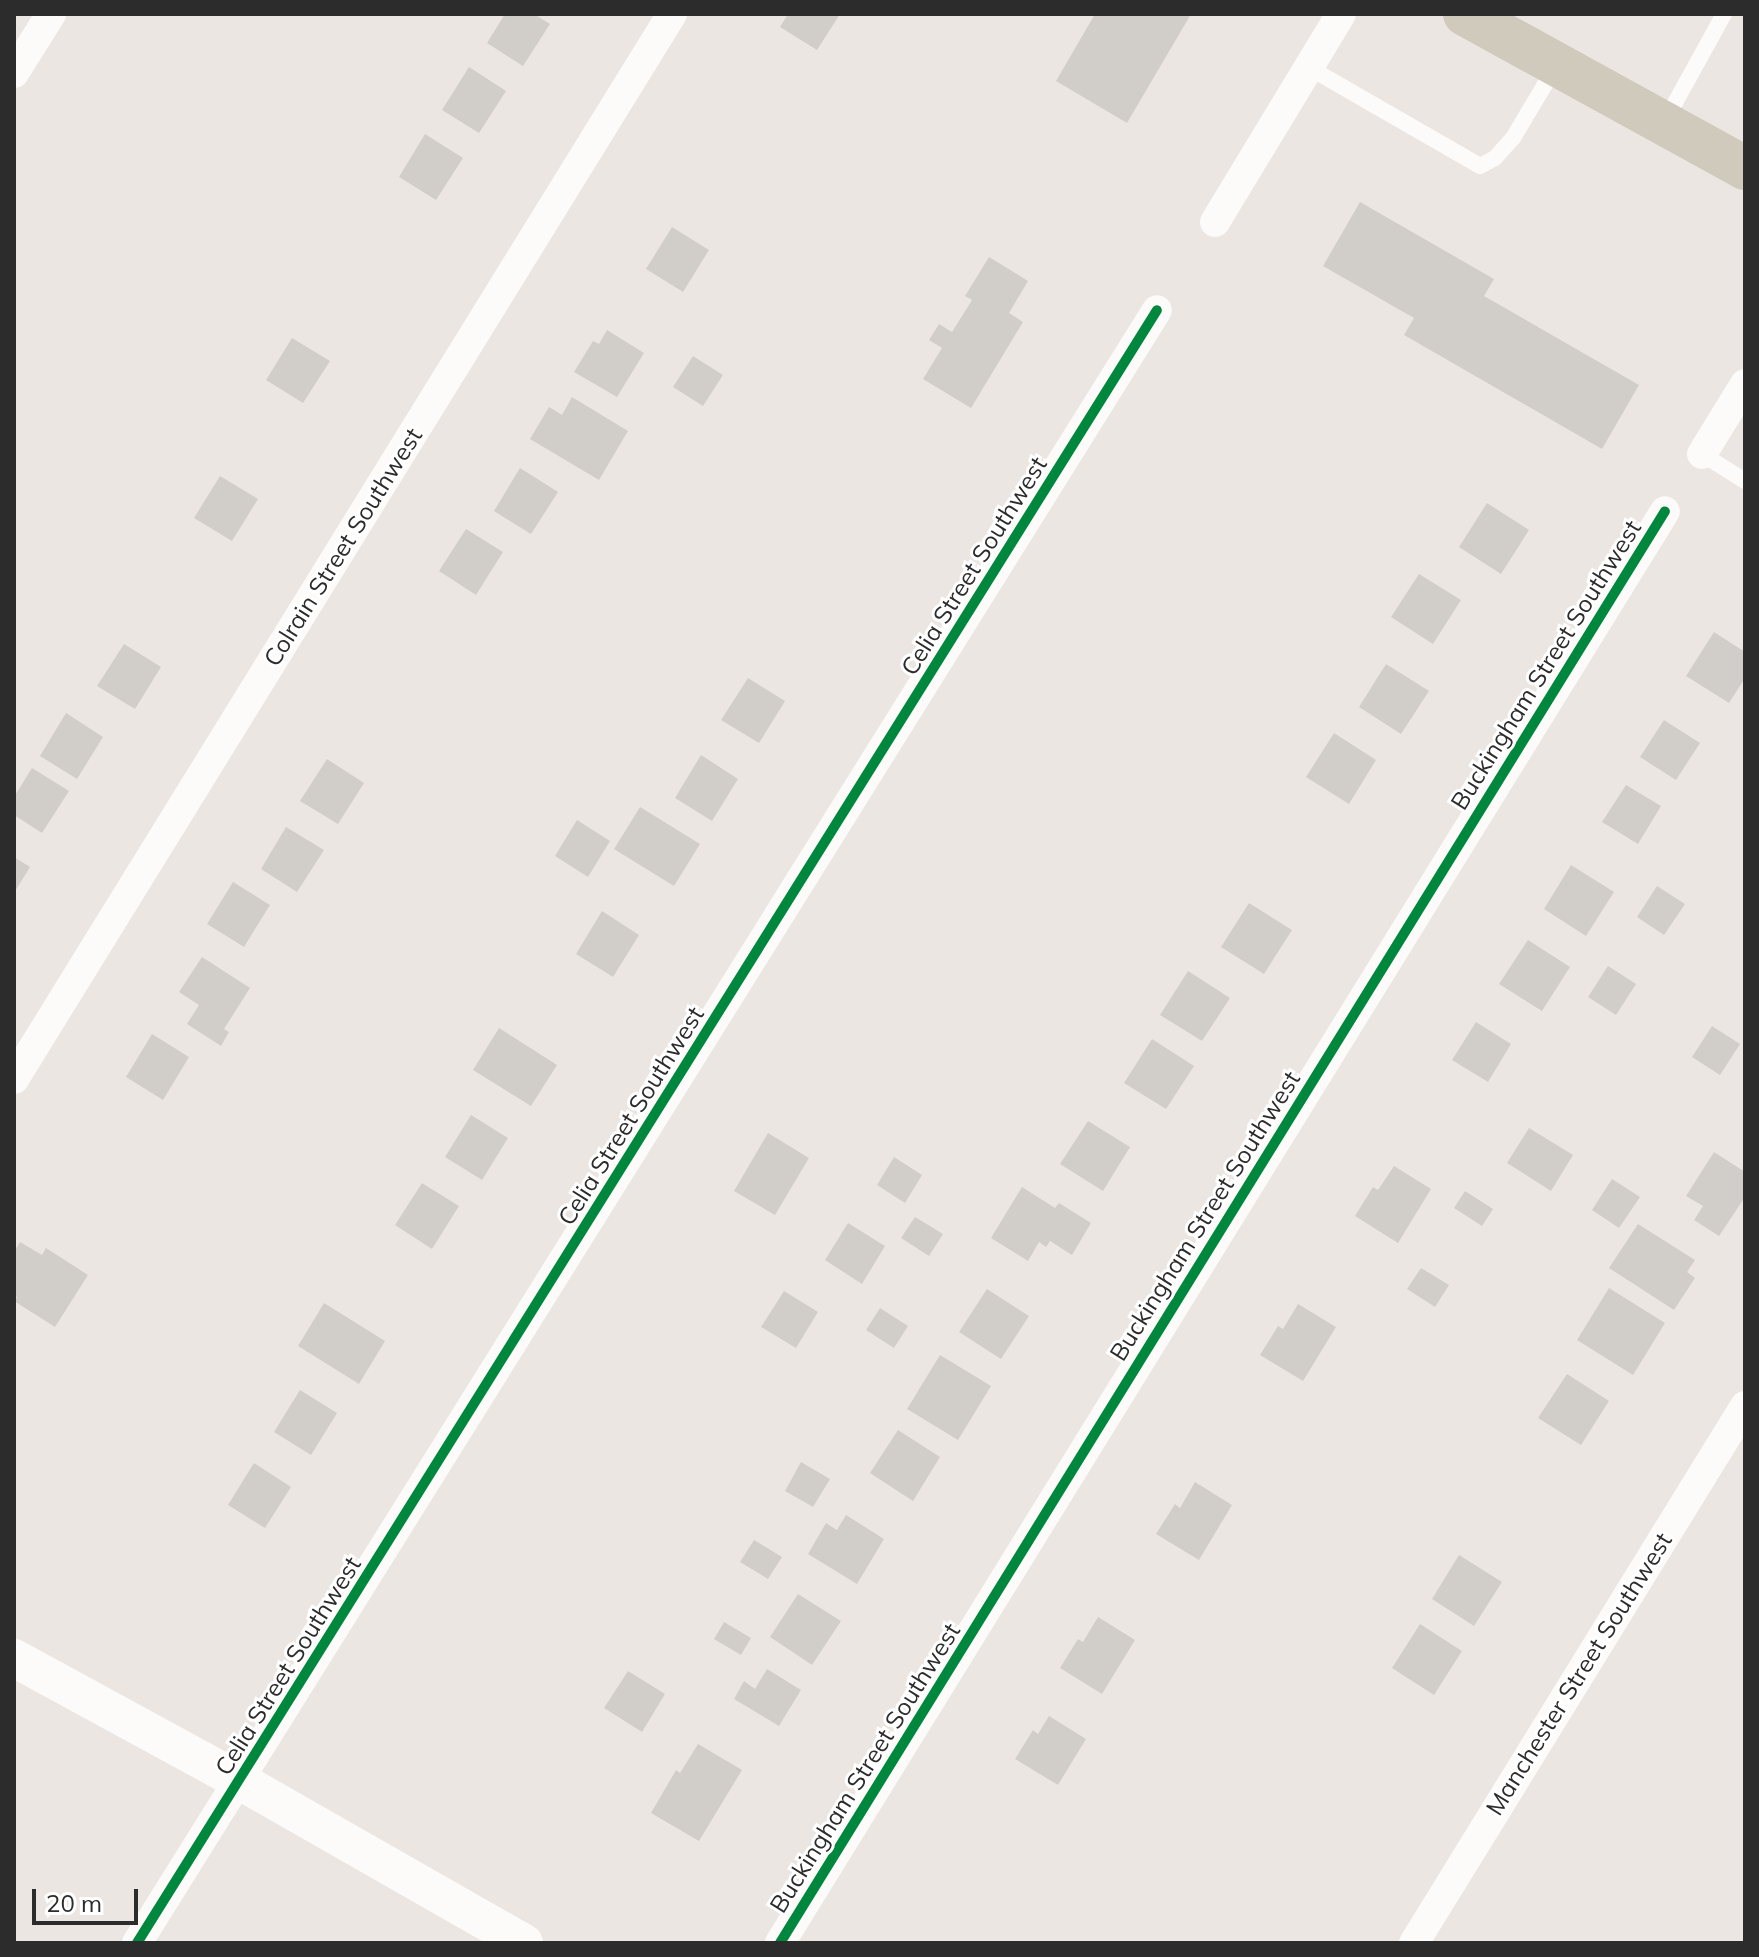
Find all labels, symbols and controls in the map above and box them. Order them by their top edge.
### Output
street label: Colrain Street Southwest [258,423,428,671]
street label: Celia Street Southwest [895,451,1053,681]
street label: Buckingham Street Southwest [1445,515,1647,815]
street label: Celia Street Southwest [552,1001,710,1231]
street label: Buckingham Street Southwest [1104,1066,1306,1366]
street label: Manchester Street Southwest [1480,1527,1678,1821]
street label: Celia Street Southwest [209,1551,367,1781]
street label: Buckingham Street Southwest [764,1618,966,1918]
scale bar [36,1873,142,1923]
text: 20 m [46,1888,102,1918]

